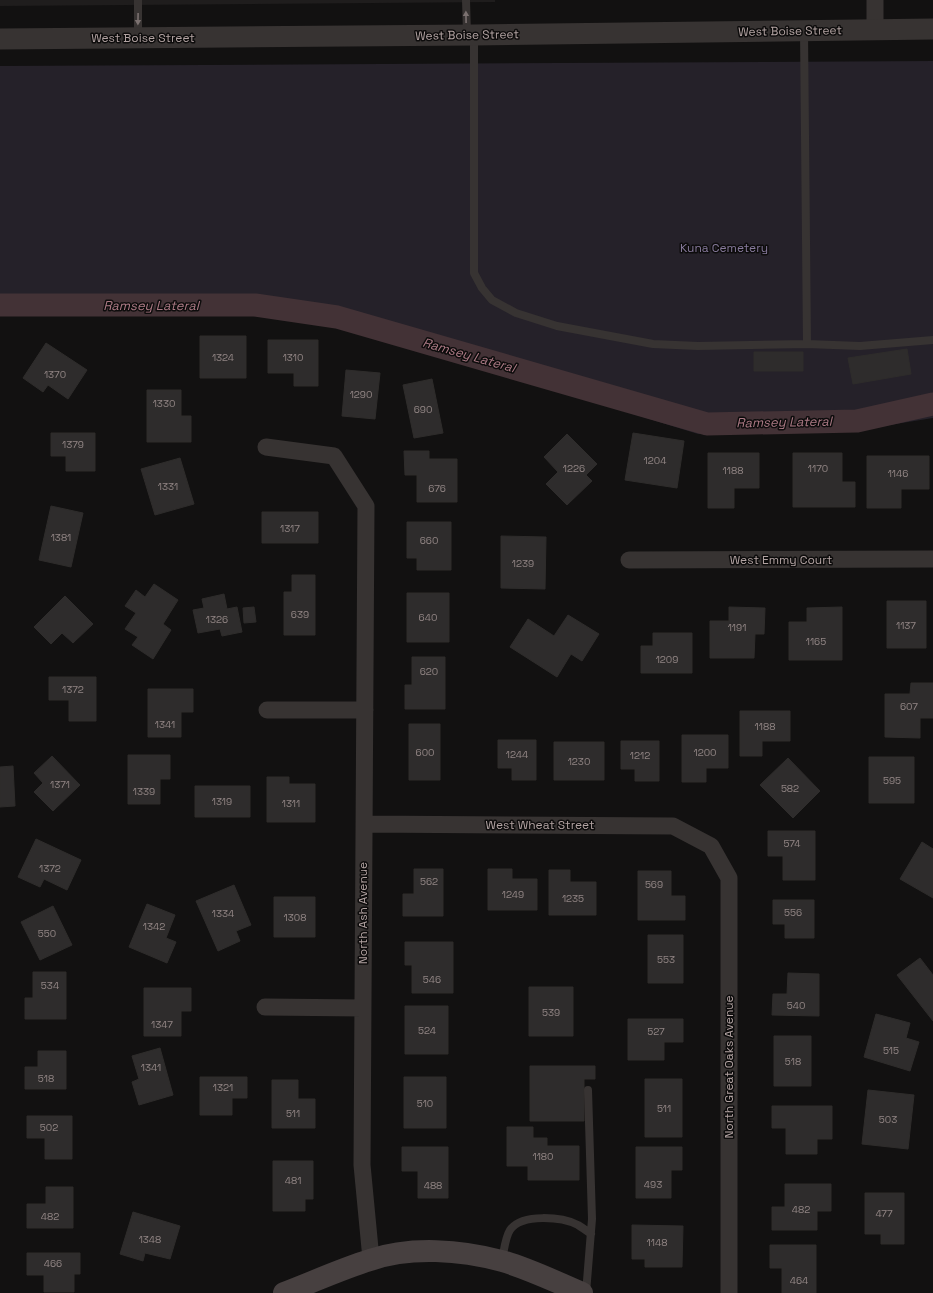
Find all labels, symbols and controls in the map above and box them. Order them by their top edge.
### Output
one-way arrow [463,10,469,23]
one-way arrow [135,13,141,26]
street label: West Boise Street [738,22,842,40]
street label: West Boise Street [415,26,519,44]
street label: West Boise Street [91,30,195,46]
park label: Kuna Cemetery [680,240,768,256]
water label: Ramsey Lateral [103,297,201,314]
water label: Ramsey Lateral [421,334,519,377]
house number: 1324 [212,351,234,364]
house number: 1310 [283,351,303,364]
house number: 1370 [44,368,66,381]
house number: 1290 [350,388,372,401]
house number: 1330 [153,397,175,410]
house number: 690 [414,403,432,416]
water label: Ramsey Lateral [736,413,834,431]
house number: 1379 [62,438,84,451]
house number: 1204 [644,454,666,467]
house number: 1226 [563,462,585,475]
house number: 1170 [808,462,828,475]
house number: 1188 [723,464,743,477]
house number: 1146 [888,467,908,480]
house number: 1331 [158,480,178,493]
house number: 676 [428,482,446,495]
house number: 1317 [280,522,300,535]
house number: 1381 [51,531,71,544]
house number: 660 [420,534,438,547]
street label: West Emmy Court [730,552,832,568]
house number: 1239 [512,557,534,570]
house number: 639 [291,608,309,621]
house number: 640 [419,611,437,624]
house number: 1326 [206,613,228,626]
house number: 1137 [896,619,916,632]
house number: 1191 [728,621,746,634]
house number: 1165 [806,635,826,648]
house number: 1209 [656,653,678,666]
house number: 620 [420,665,438,678]
house number: 1372 [62,683,84,696]
house number: 607 [900,700,918,713]
house number: 1341 [155,718,175,731]
house number: 1188 [755,720,775,733]
house number: 600 [416,746,434,759]
house number: 1200 [693,746,717,759]
house number: 1244 [506,748,528,761]
house number: 1212 [630,749,650,762]
house number: 1230 [568,755,590,768]
house number: 595 [883,774,901,787]
house number: 1371 [50,778,70,791]
house number: 582 [781,782,799,795]
house number: 1339 [133,785,155,798]
house number: 1319 [212,795,232,808]
house number: 1311 [282,797,300,810]
street label: West Wheat Street [486,817,594,833]
house number: 574 [783,837,801,850]
house number: 1372 [39,862,61,875]
street label: North Ash Avenue [355,862,371,964]
house number: 562 [420,875,438,888]
house number: 569 [645,878,663,891]
house number: 1249 [502,888,524,901]
house number: 1235 [562,892,584,905]
house number: 556 [784,906,802,919]
house number: 1334 [212,907,234,920]
house number: 1308 [284,911,306,924]
house number: 1342 [143,920,165,933]
house number: 550 [38,927,56,940]
house number: 553 [657,953,675,966]
house number: 546 [423,973,441,986]
house number: 534 [41,979,59,992]
street label: North Great Oaks Avenue [721,995,737,1139]
house number: 540 [787,999,805,1012]
house number: 539 [542,1006,560,1019]
house number: 1347 [151,1018,173,1031]
house number: 524 [418,1024,436,1037]
house number: 527 [647,1025,665,1038]
house number: 515 [883,1044,899,1057]
house number: 518 [785,1055,801,1068]
house number: 1341 [141,1061,161,1074]
house number: 518 [38,1072,54,1085]
house number: 1321 [213,1081,233,1094]
house number: 510 [417,1097,433,1110]
house number: 511 [657,1102,671,1115]
house number: 511 [286,1107,300,1120]
house number: 503 [879,1113,897,1126]
house number: 502 [40,1121,58,1134]
house number: 1180 [533,1150,554,1163]
house number: 481 [285,1174,301,1187]
house number: 493 [644,1178,662,1191]
house number: 488 [424,1179,442,1192]
house number: 482 [792,1203,810,1216]
house number: 477 [875,1207,893,1220]
house number: 482 [41,1210,59,1223]
house number: 1348 [139,1233,161,1246]
house number: 1148 [647,1236,667,1249]
house number: 466 [44,1257,62,1270]
house number: 464 [790,1274,808,1287]

